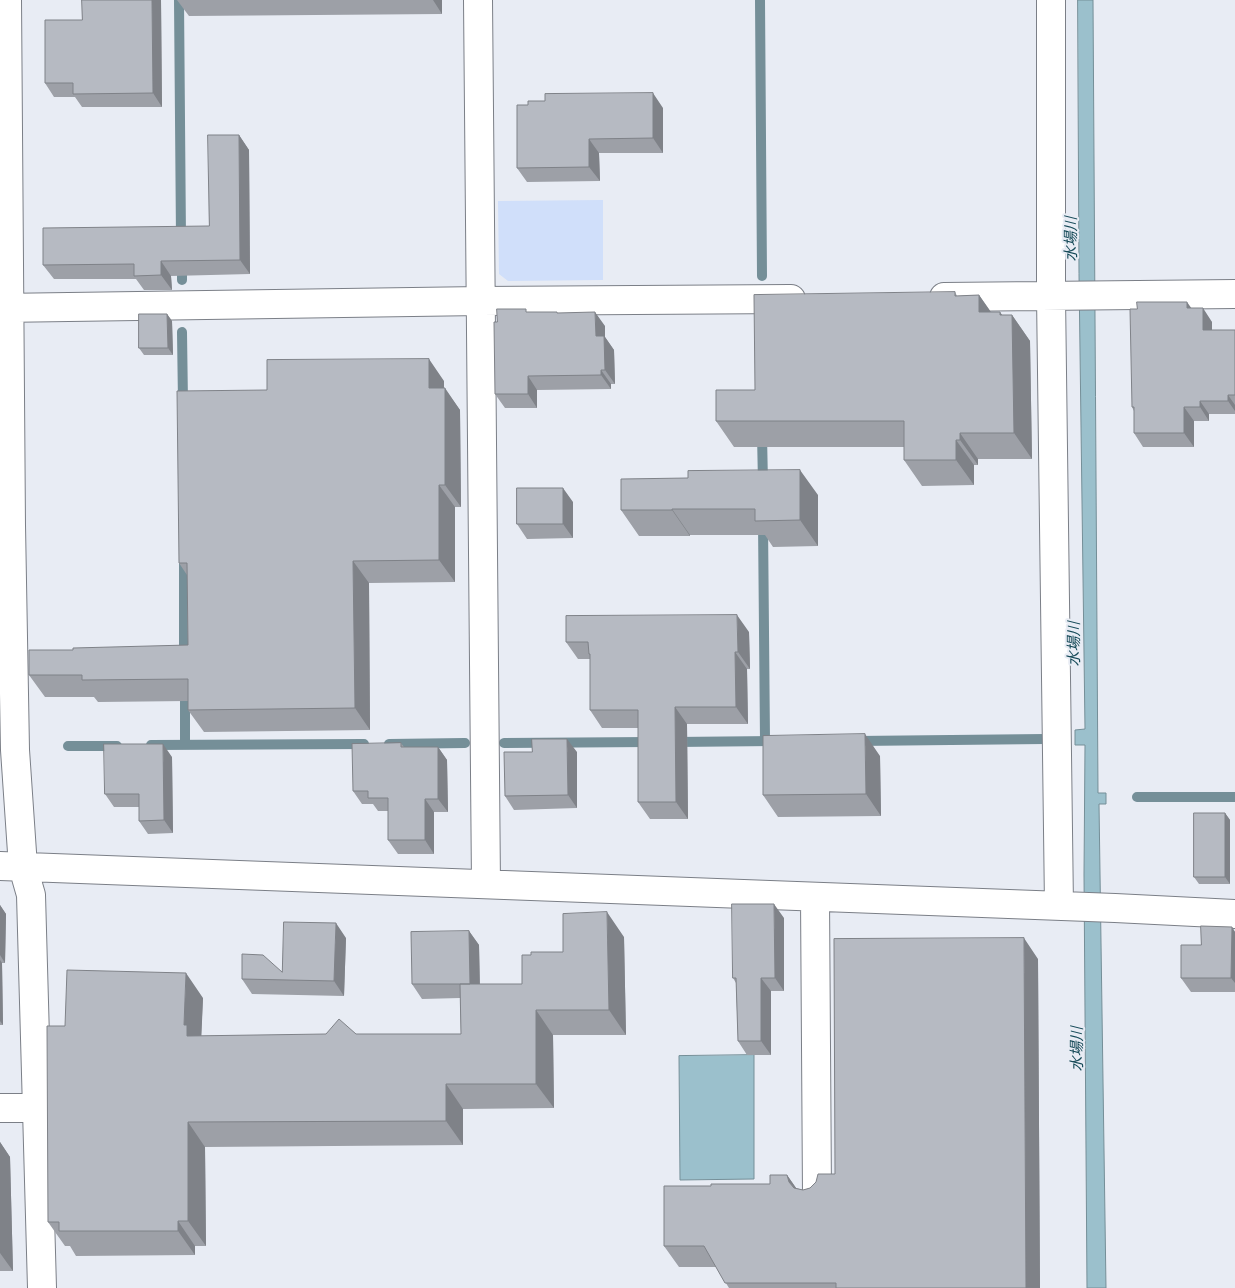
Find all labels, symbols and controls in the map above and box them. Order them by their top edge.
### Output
water label: 水場川 [1064,217,1082,261]
water label: 水場川 [1067,622,1085,666]
water label: 水場川 [1070,1027,1088,1071]

